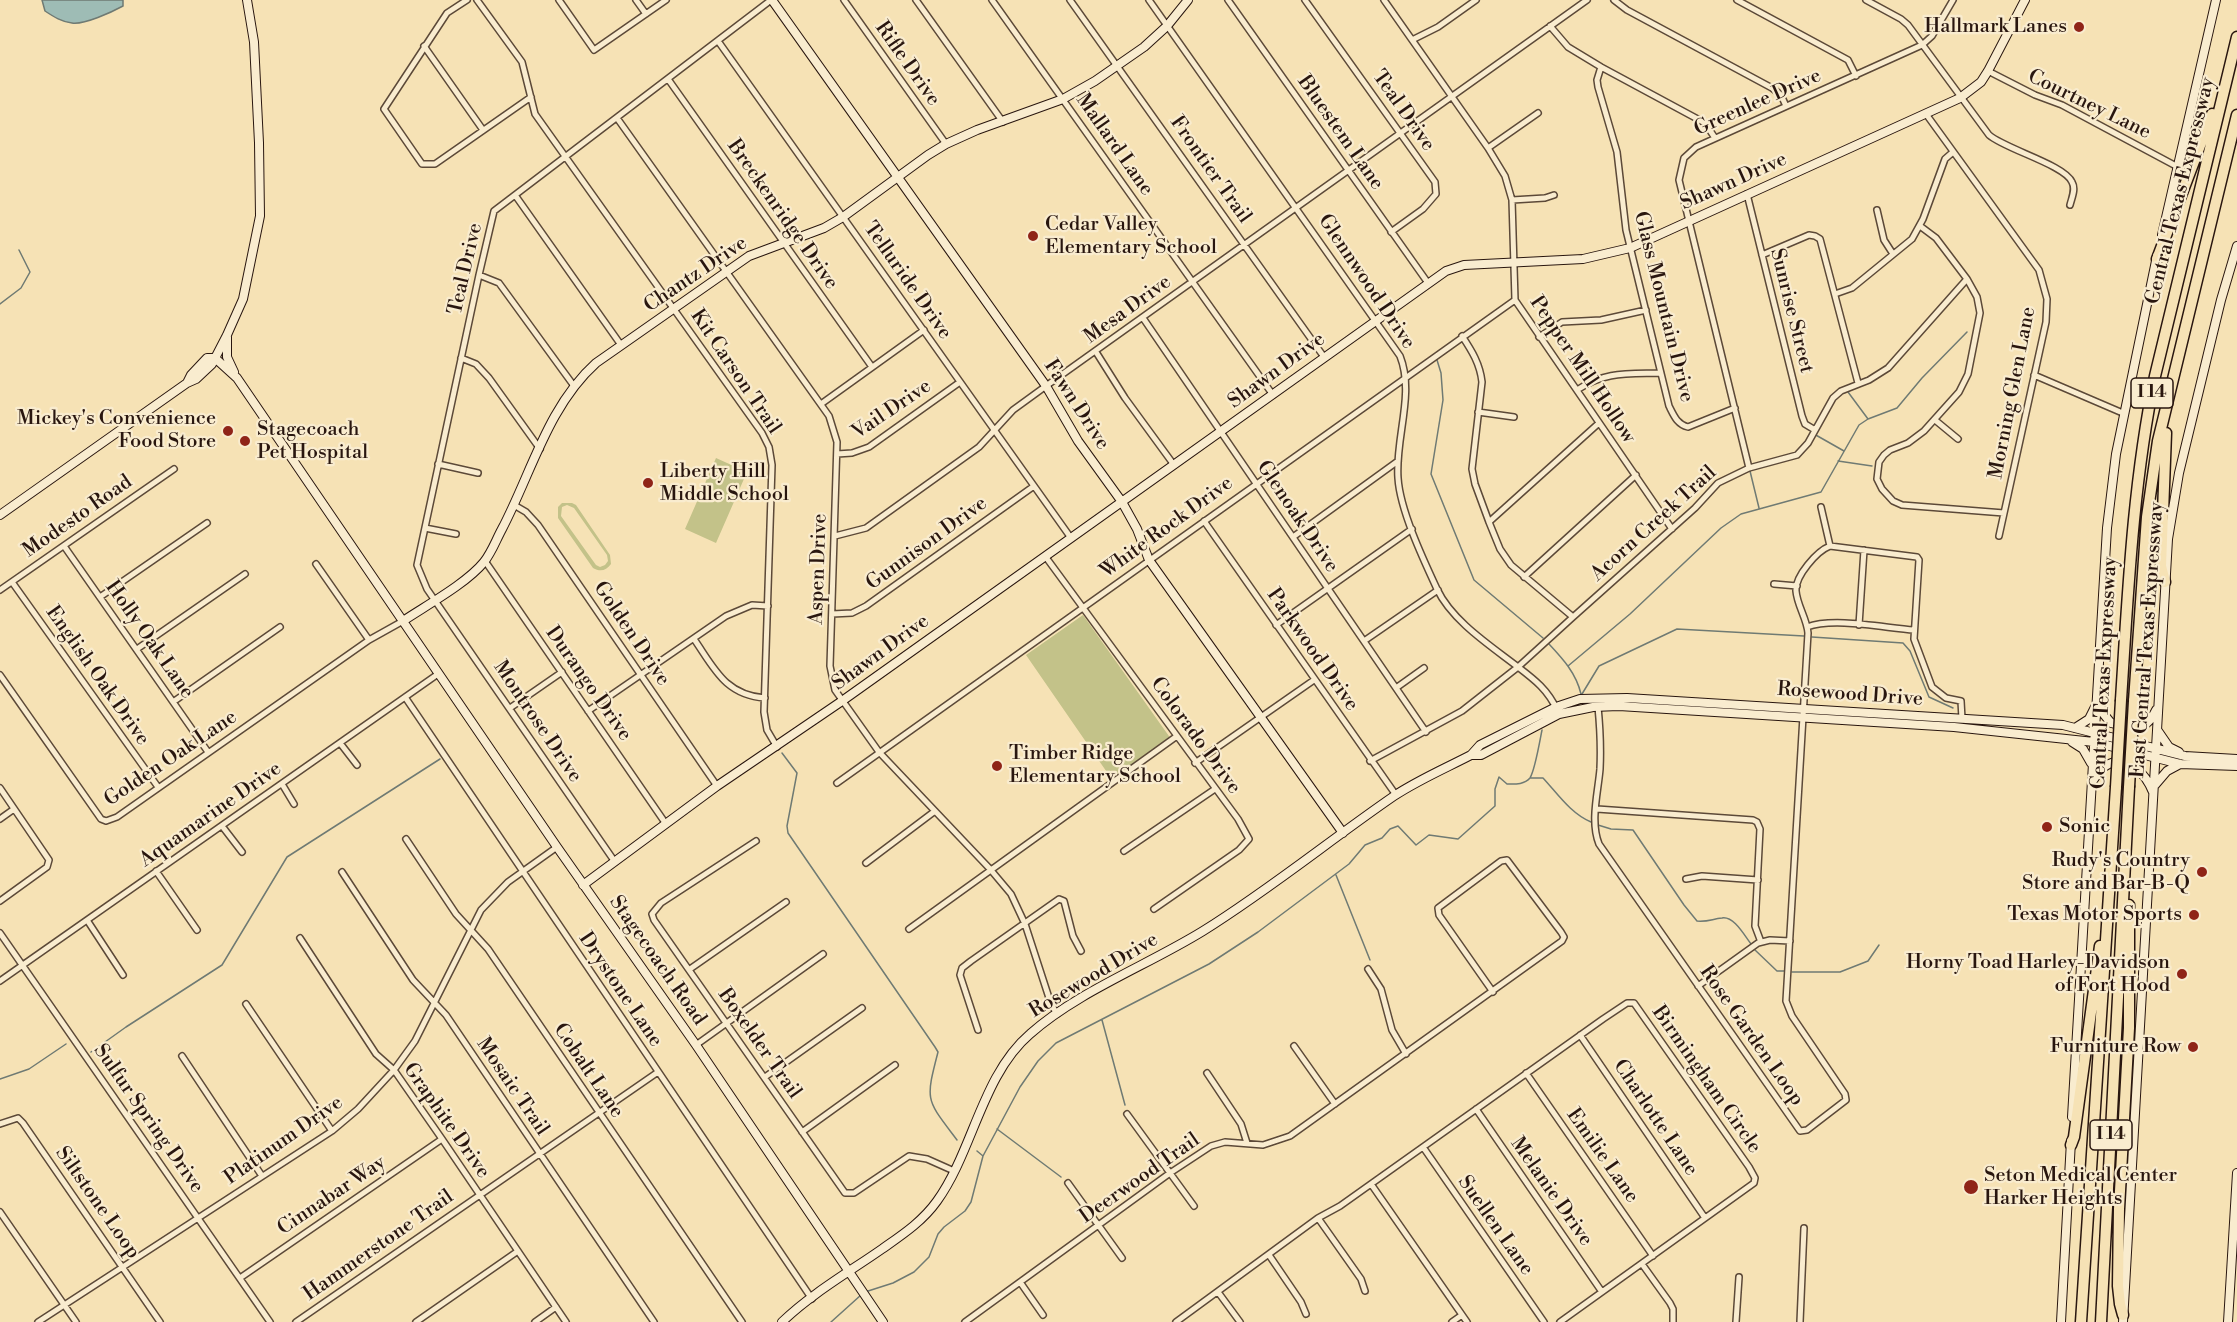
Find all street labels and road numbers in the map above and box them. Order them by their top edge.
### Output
street label: Rifle Drive [869,17,945,111]
street label: Greenlee Drive [1691,64,1825,142]
street label: Courtney Lane [2024,65,2154,145]
street label: Teal Drive [1366,66,1440,156]
street label: Bluestem Lane [1292,71,1388,195]
street label: Central Texas Expressway [2141,75,2221,307]
street label: Mallard Lane [1070,89,1158,201]
street label: Frontier Trail [1164,112,1256,228]
street label: Breckenridge Drive [721,135,843,295]
street label: Shawn Drive [1677,148,1791,216]
street label: Glass Mountain Drive [1628,209,1698,405]
street label: Glennwood Drive [1312,210,1420,354]
street label: Telluride Drive [858,218,956,344]
street label: Teal Drive [444,221,488,317]
street label: Chantz Drive [640,232,752,318]
street label: Sunrise Street [1764,246,1818,376]
street label: Mesa Drive [1080,270,1176,350]
street label: Pepper Mill Hollow [1524,292,1640,448]
street label: Kit Carson Trail [684,305,786,439]
street label: Morning Glen Lane [1985,305,2041,481]
street label: Shawn Drive [1224,328,1330,414]
street label: Fawn Drive [1038,355,1114,455]
street label: Vail Drive [848,375,936,445]
road number: I 14 [2131,378,2173,408]
street label: Glenoak Drive [1251,457,1343,577]
street label: Acorn Creek Trail [1586,461,1722,587]
street label: Modesto Road [19,470,137,564]
street label: White Rock Drive [1096,472,1238,584]
street label: Gunnison Drive [862,492,992,596]
street label: East Central Texas Expressway [2126,501,2170,779]
street label: Aspen Drive [805,513,833,625]
street label: Central Texas Expressway [2087,556,2123,790]
street label: Holly Oak Lane [99,576,199,704]
street label: Golden Drive [587,577,675,691]
street label: Parkwood Drive [1261,584,1363,716]
street label: English Oak Drive [40,602,154,750]
street label: Shawn Drive [828,610,934,696]
street label: Durango Drive [540,622,636,746]
street label: Montrose Drive [487,657,587,787]
street label: Colorado Drive [1145,673,1245,799]
street label: Rosewood Drive [1776,678,1924,712]
street label: Golden Oak Lane [100,706,242,812]
street label: Aquamarine Drive [135,757,287,873]
street label: Stagecoach Road [603,891,711,1031]
street label: Drystone Lane [573,928,667,1052]
street label: Rosewood Drive [1025,928,1163,1024]
street label: Rose Garden Loop [1694,961,1808,1111]
street label: Boxelder Trail [712,984,806,1104]
street label: Birmingham Circle [1646,1002,1766,1158]
street label: Cobalt Lane [548,1019,628,1123]
street label: Mosaic Trail [470,1033,554,1141]
street label: Sulfur Spring Drive [88,1040,208,1198]
street label: Charlotte Lane [1607,1055,1703,1181]
street label: Graphite Drive [397,1059,495,1183]
street label: Platinum Drive [220,1091,348,1191]
street label: Emilie Lane [1561,1104,1643,1208]
road number: I 14 [2090,1120,2132,1150]
street label: Deerwood Trail [1075,1129,1205,1229]
street label: Melanie Drive [1505,1133,1597,1251]
street label: Siltstone Loop [49,1142,145,1264]
street label: Cinnabar Way [273,1151,391,1241]
street label: Suellen Lane [1452,1171,1538,1281]
street label: Hammerstone Trail [299,1185,459,1307]

